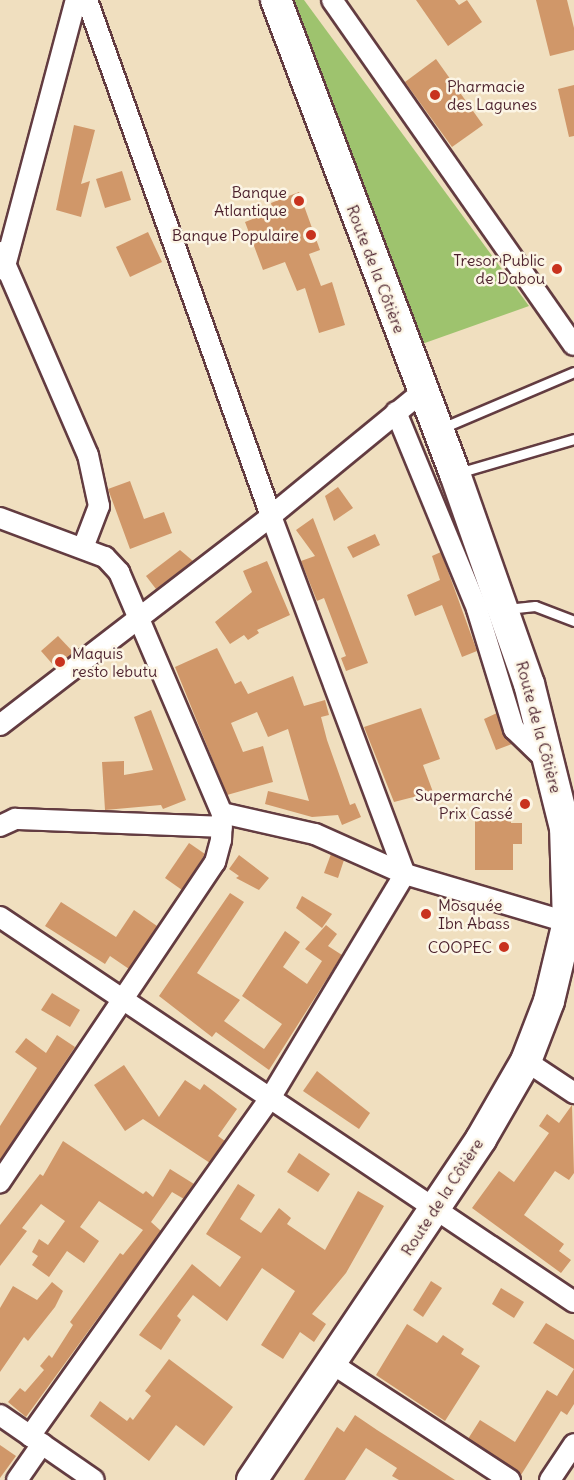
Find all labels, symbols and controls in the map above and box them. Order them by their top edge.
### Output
place label: Pharmacie des Lagunes [447,76,537,114]
marker: Pharmacie des Lagunes [428,88,442,102]
place label: Banque Atlantique [214,182,287,220]
marker: Banque Atlantique [292,194,306,208]
street label: Route de la Côtière [343,202,409,336]
place label: Banque Populaire [172,225,299,245]
marker: Banque Populaire [304,228,318,242]
place label: Tresor Public de Dabou [453,250,545,288]
marker: Tresor Public de Dabou [550,262,564,276]
place label: Maquis resto lebutu [72,643,157,681]
marker: Maquis resto lebutu [53,655,67,669]
street label: Route de la Côtière [512,659,566,795]
place label: Supermarché Prix Cassé [415,785,513,823]
marker: Supermarché Prix Cassé [518,797,532,811]
place label: Mosquée Ibn Abass [438,895,510,933]
marker: Mosquée Ibn Abass [419,907,433,921]
place label: COOPEC [428,937,492,957]
marker: COOPEC [497,940,511,954]
street label: Route de la Côtière [397,1135,487,1259]

